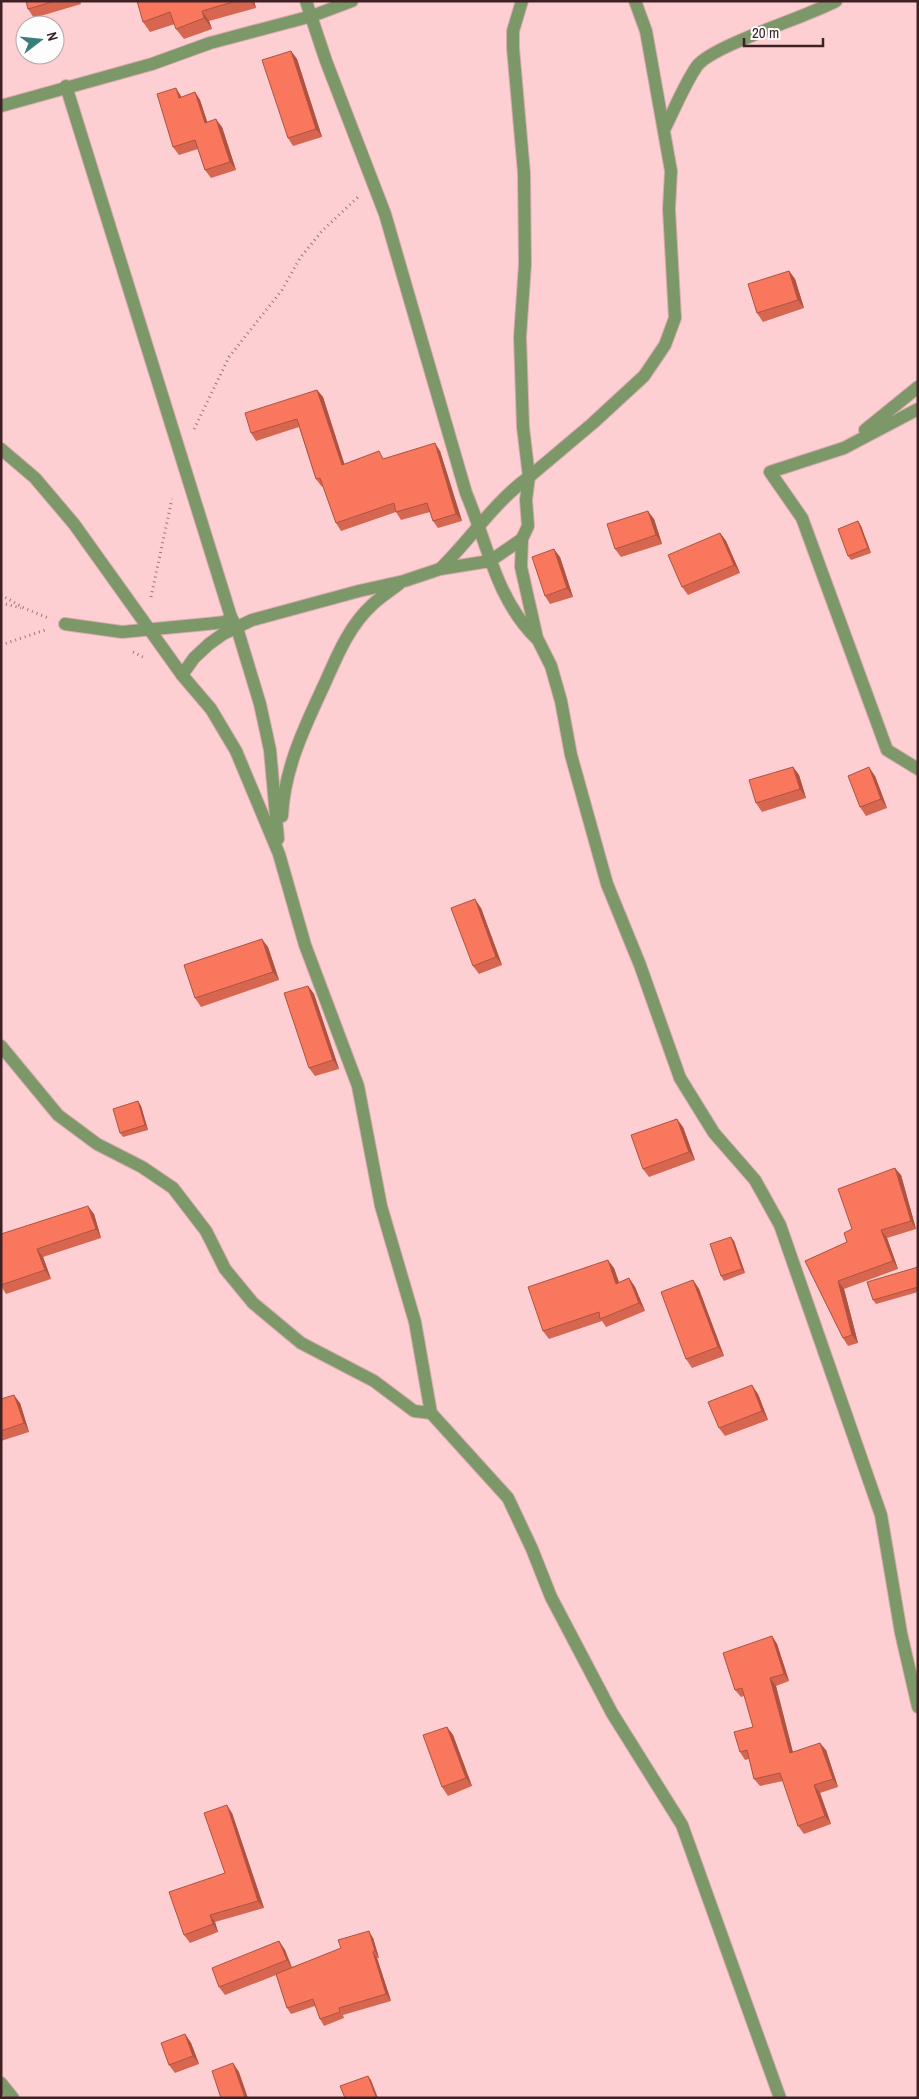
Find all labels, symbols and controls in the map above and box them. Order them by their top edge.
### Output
north arrow [15,15,65,65]
scale bar [744,15,823,47]
text: 20 m [752,22,779,43]
text: N [43,30,62,43]

